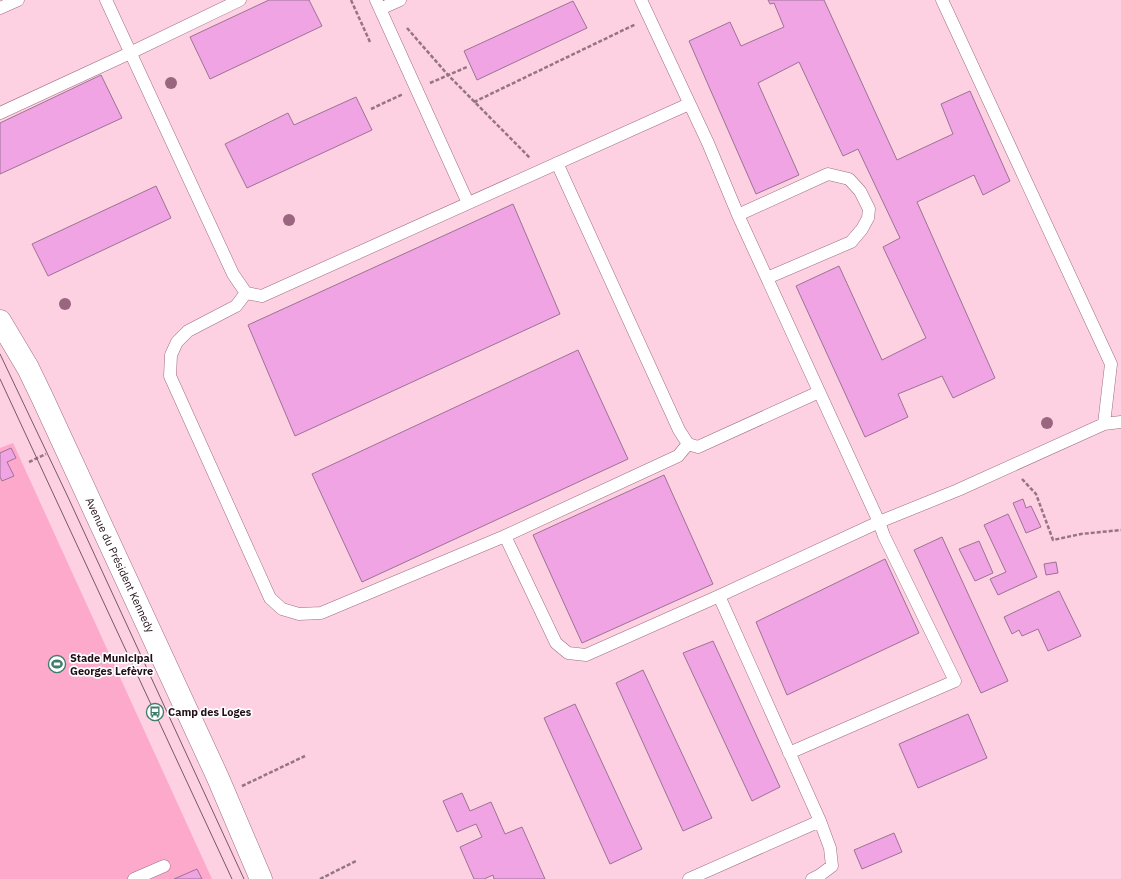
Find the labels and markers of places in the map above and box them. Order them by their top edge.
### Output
place label: Stade Municipal Georges Lefèvre [70,651,154,678]
sports icon: Stade Municipal Georges Lefèvre [47,654,67,674]
bus stop icon: Camp des Loges [145,702,165,722]
place label: Camp des Loges [168,705,252,719]

